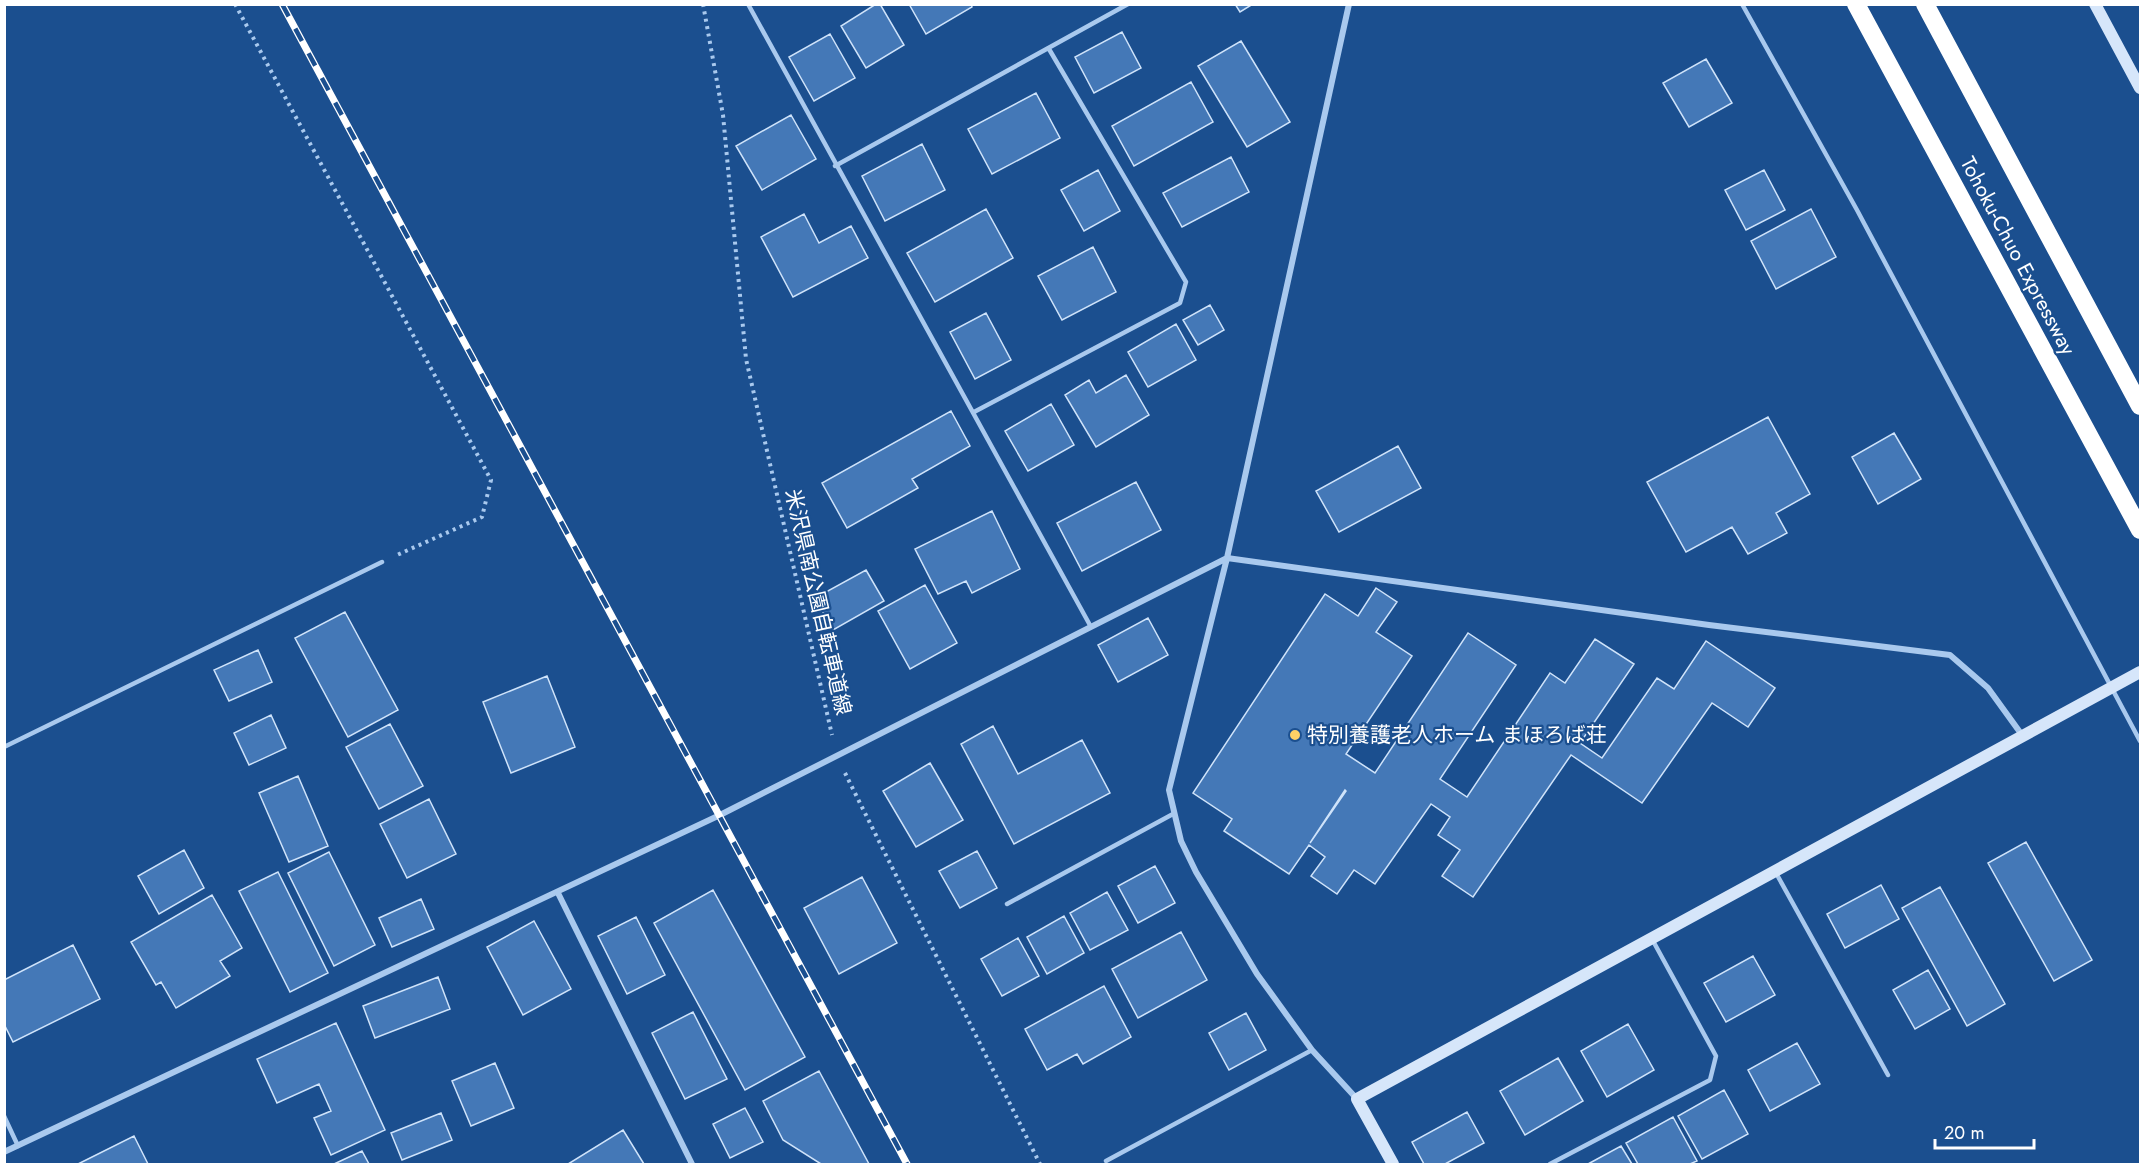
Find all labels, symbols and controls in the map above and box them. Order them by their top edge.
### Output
street label: Tohoku-Chuo Expressway [1953,152,2083,361]
street label: 米沢県南公園自転車道線 [777,486,859,718]
place label: 特別養護老人ホーム まほろば荘 [1307,720,1607,750]
marker: 特別養護老人ホーム まほろば荘 [1288,728,1302,742]
scale bar [1935,1112,2034,1150]
text: 20 m [1944,1120,1984,1146]

